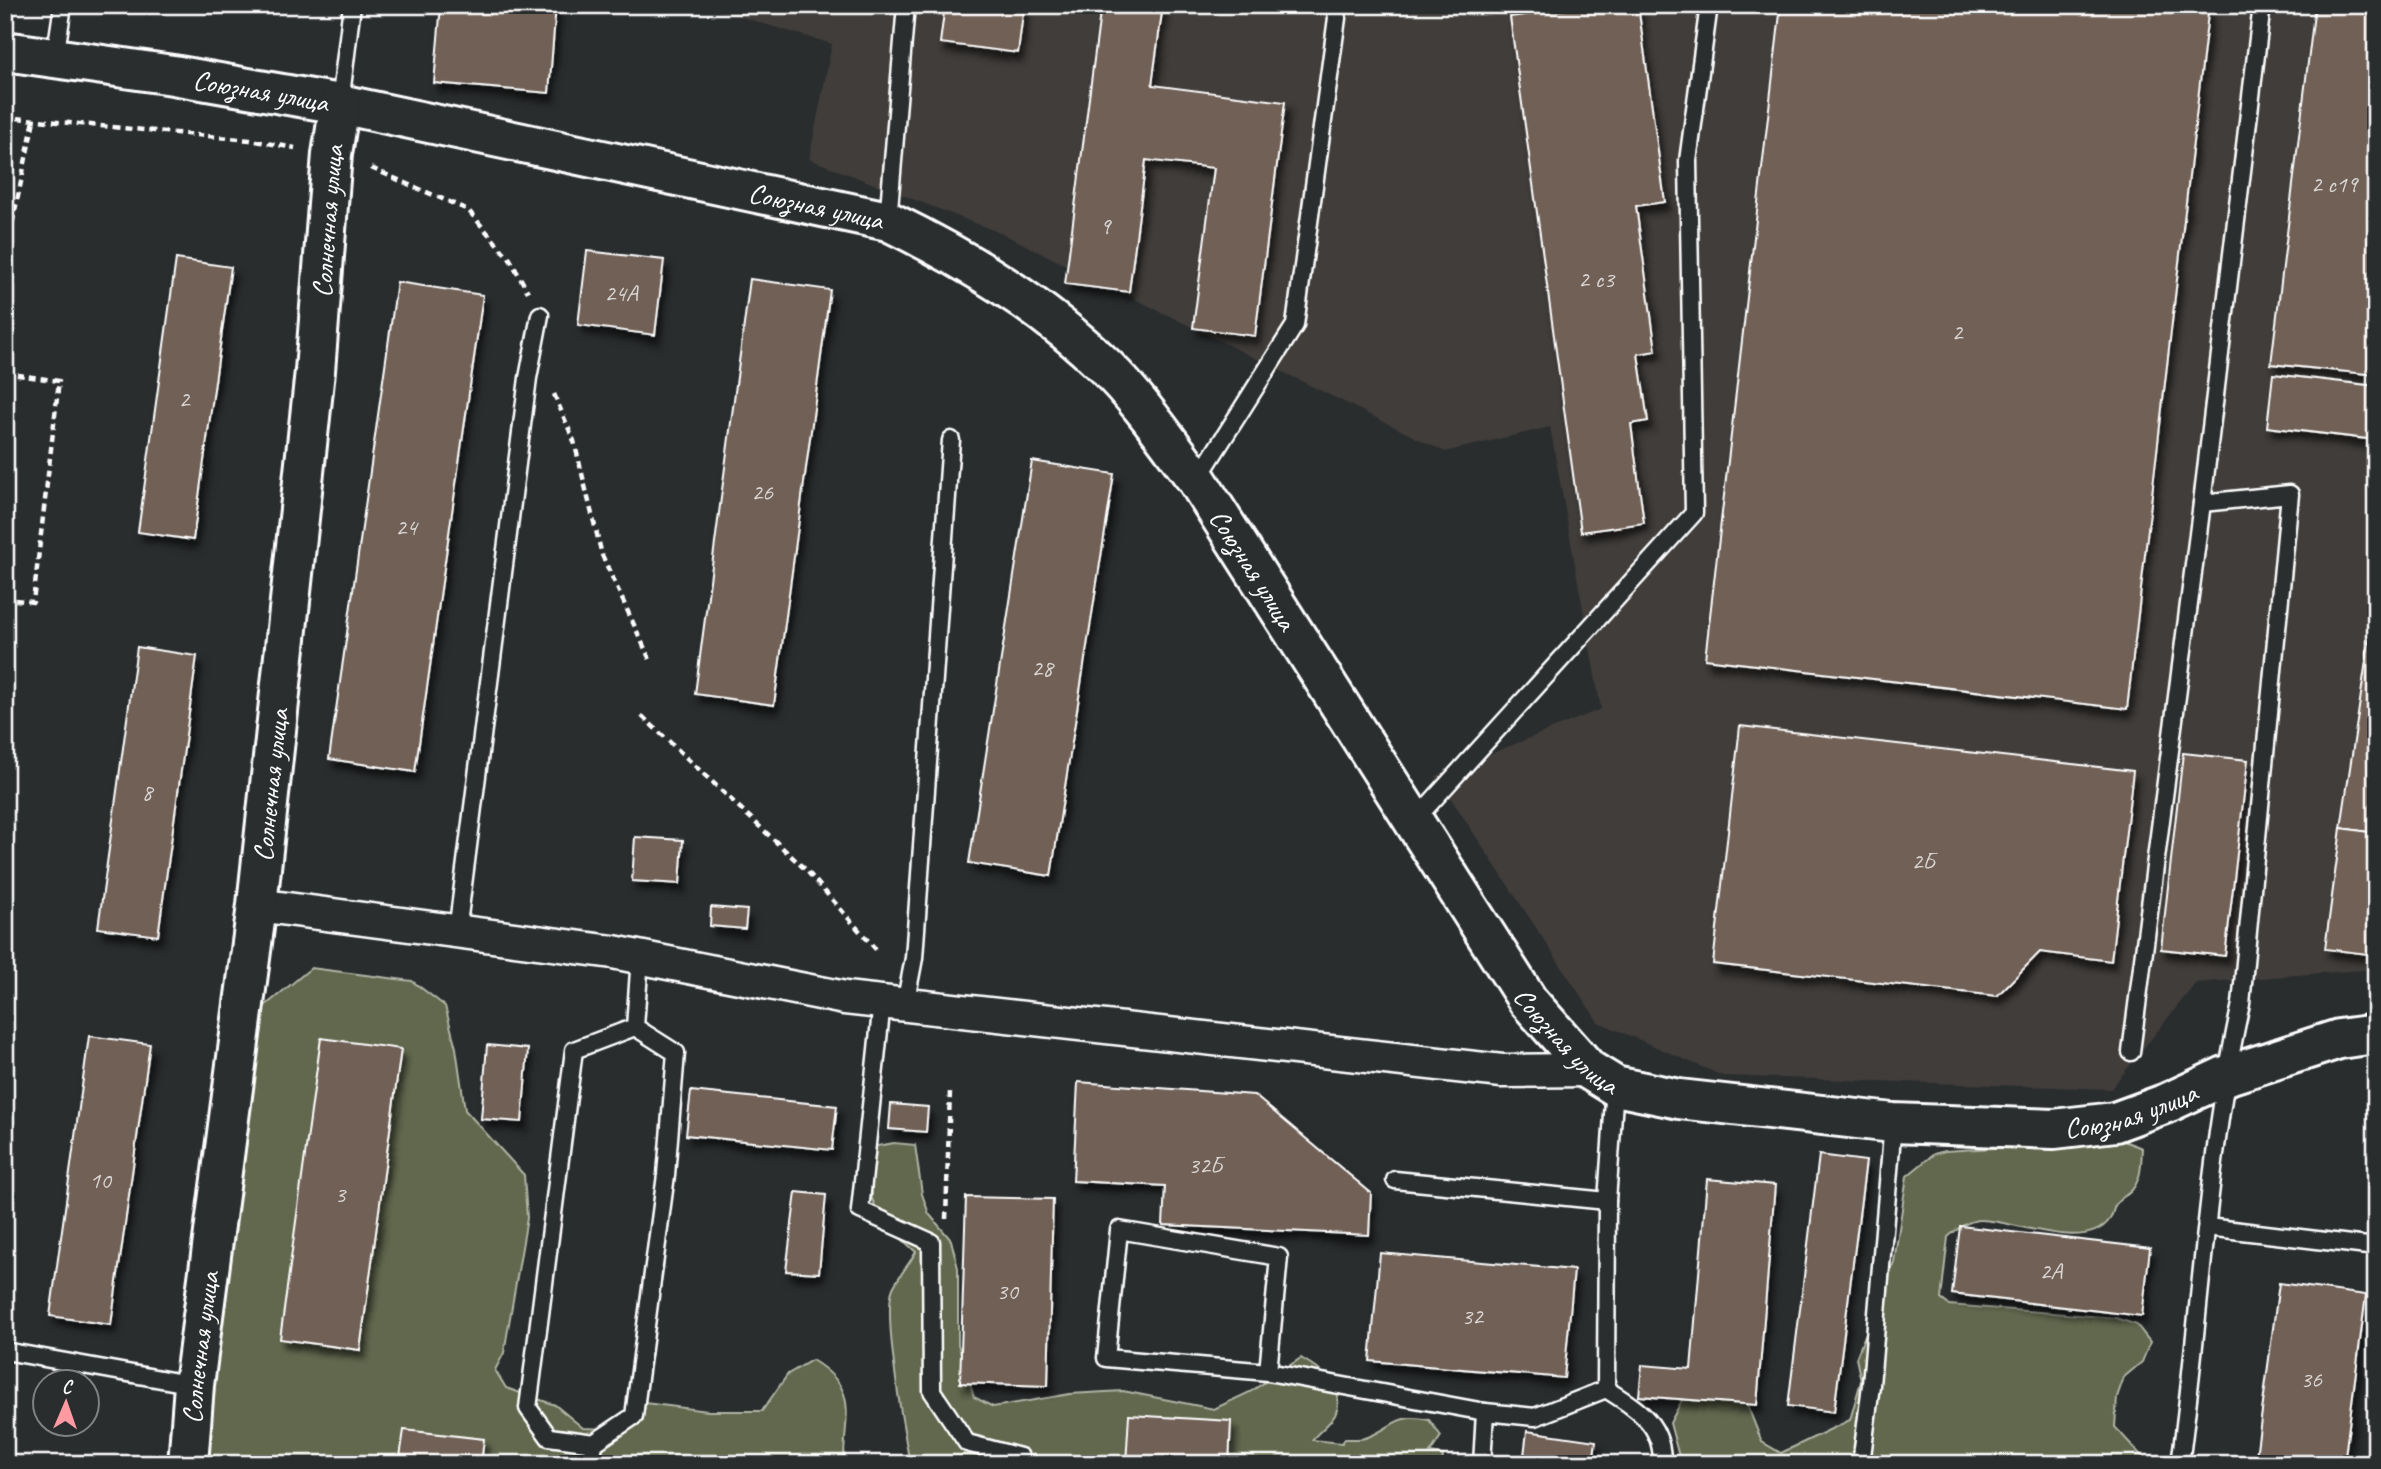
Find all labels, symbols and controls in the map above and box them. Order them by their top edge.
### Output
street label: Союзная улица [191,62,333,120]
street label: Солнечная улица [304,140,352,299]
house number: 2 с19 [2311,169,2360,199]
street label: Союзная улица [745,175,888,238]
house number: 9 [1100,211,1113,241]
house number: 2 с3 [1578,264,1616,294]
house number: 24А [604,278,639,308]
house number: 2 [1952,317,1965,347]
house number: 2 [179,384,192,414]
house number: 26 [751,477,774,507]
street label: Союзная улица [1202,502,1306,638]
house number: 24 [395,512,419,542]
house number: 28 [1031,653,1055,683]
street label: Солнечная улица [245,705,296,863]
house number: 8 [142,777,155,807]
house number: 2Б [1911,846,1938,876]
street label: Союзная улица [1506,981,1626,1103]
street label: Союзная улица [2063,1074,2204,1146]
house number: 32Б [1188,1150,1226,1180]
house number: 10 [89,1165,113,1195]
house number: 3 [335,1179,348,1209]
house number: 2А [2040,1256,2063,1286]
street label: Солнечная улица [174,1268,227,1425]
house number: 30 [996,1276,1020,1306]
house number: 32 [1461,1301,1485,1331]
house number: 36 [2300,1364,2323,1394]
north arrow [32,1368,102,1438]
text: С [61,1375,74,1399]

